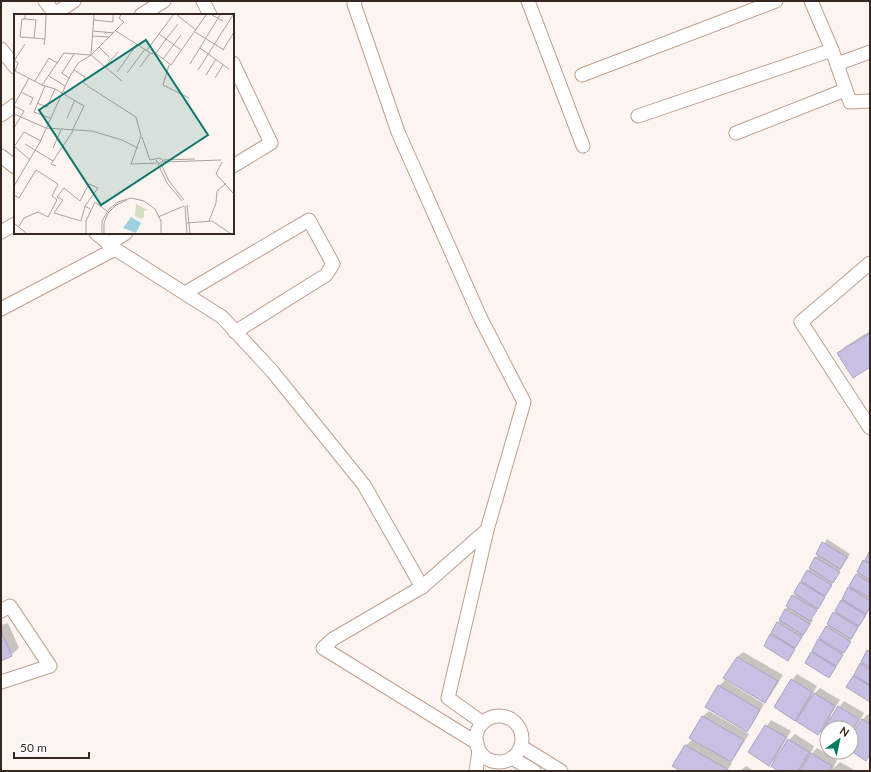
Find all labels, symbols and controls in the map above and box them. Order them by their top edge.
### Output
inset map [14,14,234,234]
north arrow [819,720,859,760]
text: N [838,723,852,739]
scale bar [14,734,89,760]
text: 50 m [20,740,47,755]

